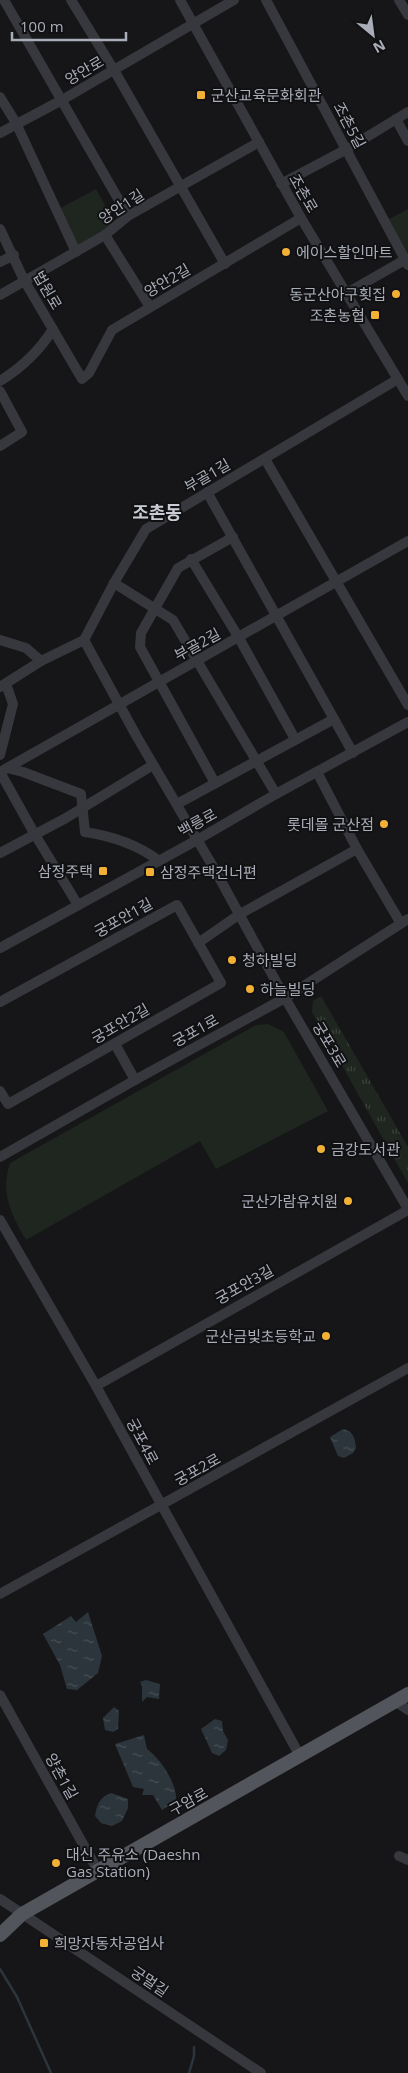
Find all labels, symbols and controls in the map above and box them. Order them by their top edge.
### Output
scale bar [12,10,126,42]
north arrow [348,10,398,60]
text: 100 m [20,16,64,36]
text: N [370,36,389,58]
street label: 양안로 [61,51,107,89]
place label: 군산교육문화회관 [211,85,322,105]
marker: 군산교육문화회관 [195,89,207,101]
street label: 조촌5길 [329,98,371,152]
street label: 조촌로 [285,170,323,216]
street label: 양안1길 [95,184,147,228]
place label: 에이스할인마트 [296,242,393,262]
marker: 에이스할인마트 [280,246,292,258]
street label: 양안2길 [140,259,194,301]
street label: 법원로 [29,267,67,313]
place label: 동군산아구횟집 [289,284,386,304]
marker: 동군산아구횟집 [390,288,402,300]
place label: 조촌농협 [310,305,365,325]
marker: 조촌농협 [369,309,381,321]
street label: 부골1길 [180,454,234,496]
district label: 조촌동 [132,500,182,524]
street label: 부골2길 [170,623,224,665]
street label: 백릉로 [174,803,220,841]
place label: 롯데몰 군산점 [287,814,374,834]
marker: 롯데몰 군산점 [378,818,390,830]
place label: 삼정주택 [38,861,93,881]
place label: 삼정주택건너편 [160,862,257,882]
marker: 삼정주택 [97,865,109,877]
marker: 삼정주택건너편 [144,866,156,878]
street label: 궁포안1길 [90,893,156,941]
place label: 청하빌딩 [242,950,297,970]
marker: 청하빌딩 [226,954,238,966]
place label: 하늘빌딩 [260,979,315,999]
marker: 하늘빌딩 [244,983,256,995]
street label: 궁포안2길 [87,998,153,1048]
street label: 궁포1로 [168,1009,222,1051]
street label: 궁포3로 [309,1017,351,1071]
place label: 금강도서관 [331,1139,400,1159]
marker: 금강도서관 [315,1143,327,1155]
place label: 군산가람유치원 [241,1191,338,1211]
marker: 군산가람유치원 [342,1195,354,1207]
street label: 궁포안3길 [211,1260,277,1308]
place label: 군산금빛초등학교 [206,1326,316,1346]
marker: 군산금빛초등학교 [320,1330,332,1342]
street label: 궁포4로 [122,1414,164,1468]
street label: 궁포2로 [170,1448,224,1490]
street label: 양촌1길 [41,1749,83,1803]
street label: 구암로 [165,1782,211,1820]
place label: 대신 주유소 (Daeshn Gas Station) [66,1844,200,1881]
marker: 대신 주유소 (Daeshn Gas Station) [50,1857,62,1869]
place label: 희망자동차공업사 [54,1933,165,1953]
marker: 희망자동차공업사 [38,1937,50,1949]
street label: 궁멀길 [127,1961,173,2001]

